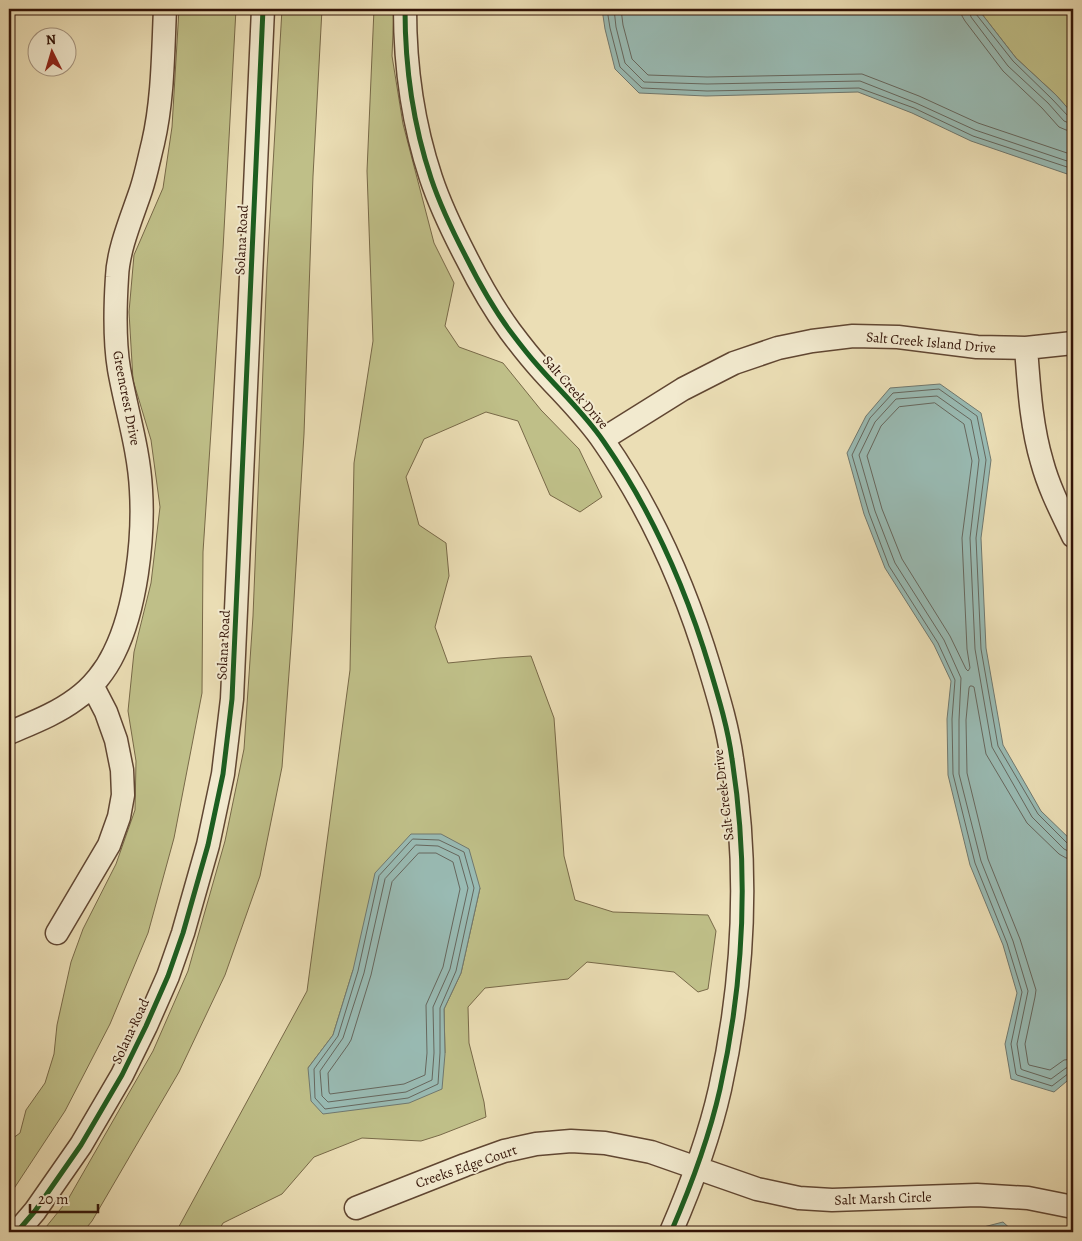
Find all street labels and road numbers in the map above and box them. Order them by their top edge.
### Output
street label: Solana Road [230,204,253,276]
street label: Salt Creek Island Drive [865,327,997,358]
street label: Greencrest Drive [108,349,145,447]
street label: Salt Creek Drive [538,351,613,433]
street label: Solana Road [212,609,235,681]
street label: Salt Creek Drive [708,748,739,842]
street label: Solana Road [107,995,154,1067]
street label: Creeks Edge Court [413,1140,520,1193]
street label: Salt Marsh Circle [834,1187,932,1210]

